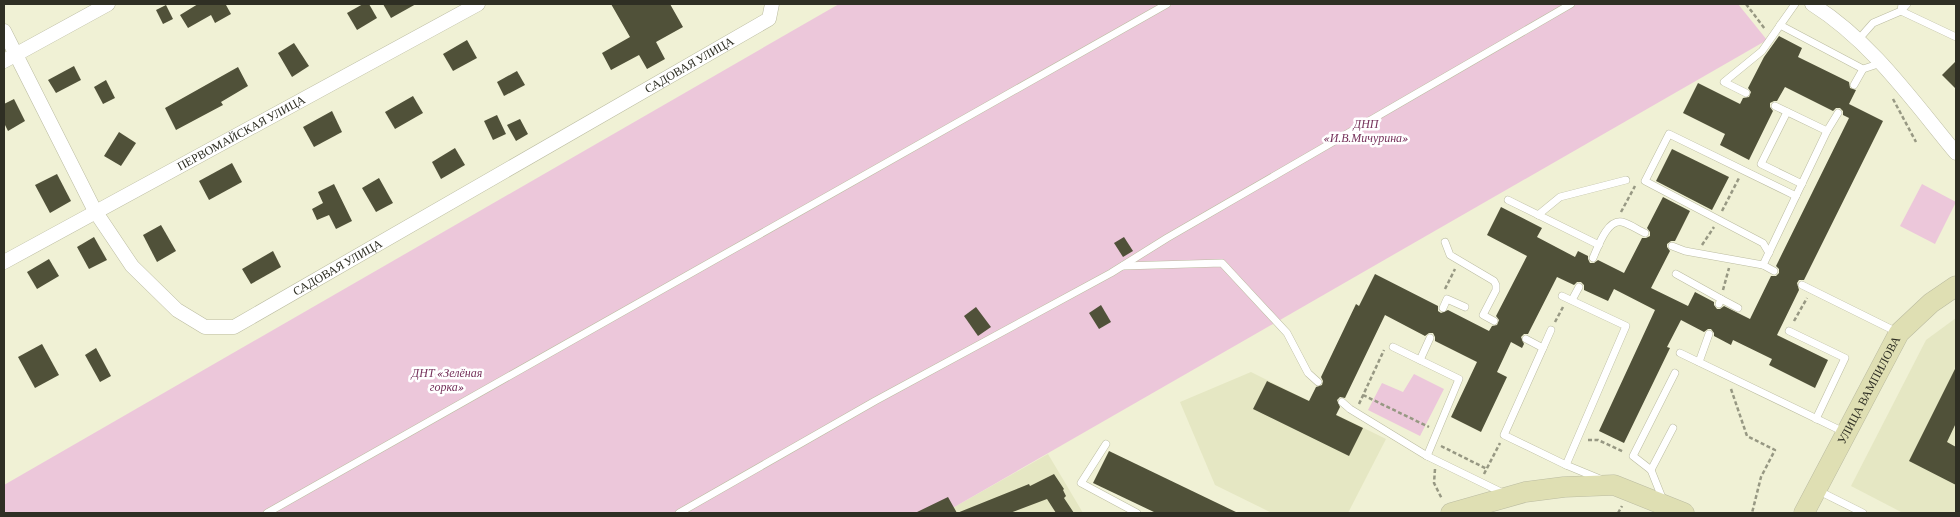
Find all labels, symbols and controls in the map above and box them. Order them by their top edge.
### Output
street label: САДОВАЯ УЛИЦА [642,34,737,96]
street label: ПЕРВОМАЙСКАЯ УЛИЦА [175,92,308,173]
park label: ДНП «И.В.Мичурина» [1323,117,1409,145]
street label: САДОВАЯ УЛИЦА [290,236,385,299]
street label: УЛИЦА ВАМПИЛОВА [1835,333,1903,447]
park label: ДНТ «Зелёная горка» [411,366,483,394]

